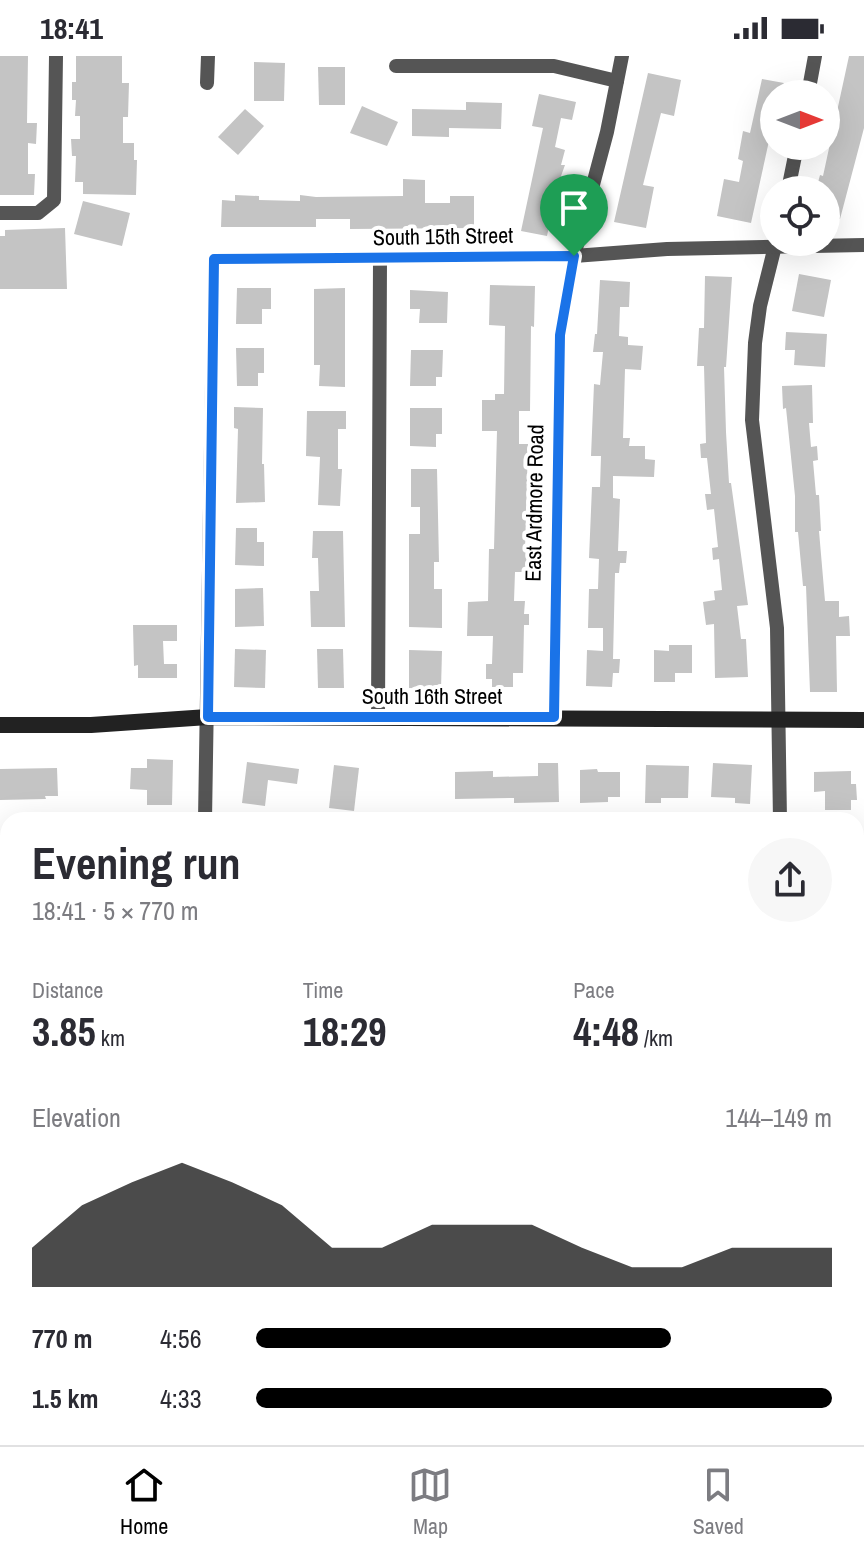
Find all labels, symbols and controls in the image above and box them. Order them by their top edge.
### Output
text: 18:41 [40,8,103,48]
north arrow [760,80,840,160]
map controls [760,80,840,256]
pin [540,174,608,256]
button: locate [760,176,840,256]
icon: arrive [552,186,596,230]
street label: South 15th Street [373,220,513,252]
street label: East Ardmore Road [518,424,550,582]
street label: South 16th Street [362,681,502,711]
text: Evening run [32,833,241,893]
button: share [748,838,832,922]
text: 18:41 · 5 × 770 m [32,893,199,928]
text: Distance [32,975,103,1005]
text: Time [303,975,343,1005]
text: Pace [573,975,614,1005]
text: 3.85 [32,1005,96,1058]
text: 18:29 [303,1005,387,1058]
text: 4:48 [573,1005,639,1058]
text: km [96,1023,125,1053]
text: /km [639,1023,673,1053]
text: Elevation [32,1100,121,1135]
text: 144–149 m [725,1100,832,1135]
text: 770 m [32,1321,92,1356]
text: 4:56 [160,1321,202,1356]
text: 1.5 km [32,1381,98,1416]
text: 4:33 [160,1381,202,1416]
tab: Home [120,1463,168,1541]
tab: Map [408,1463,452,1541]
tab: Saved [693,1463,744,1541]

